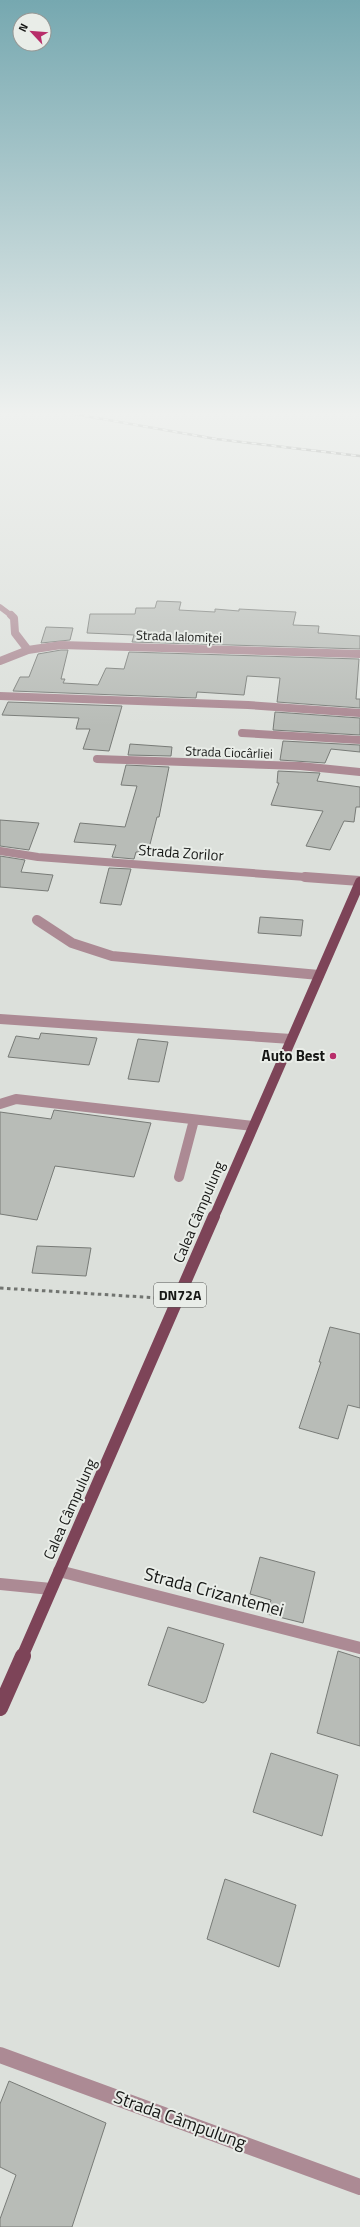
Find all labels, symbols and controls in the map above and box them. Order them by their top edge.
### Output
north arrow [12,12,52,52]
text: N [14,21,32,35]
street label: Strada Ialomiței [136,625,222,647]
street label: Strada Ciocârliei [185,740,273,764]
street label: Strada Zorilor [138,838,225,867]
place label: Auto Best [262,1044,326,1067]
marker: Auto Best [328,1051,338,1061]
street label: Calea Câmpulung [167,1157,230,1266]
road number: DN72A [154,1283,206,1307]
street label: Calea Câmpulung [37,1454,102,1563]
street label: Strada Crizantemei [141,1560,287,1623]
street label: Strada Câmpulung [110,2083,250,2156]

